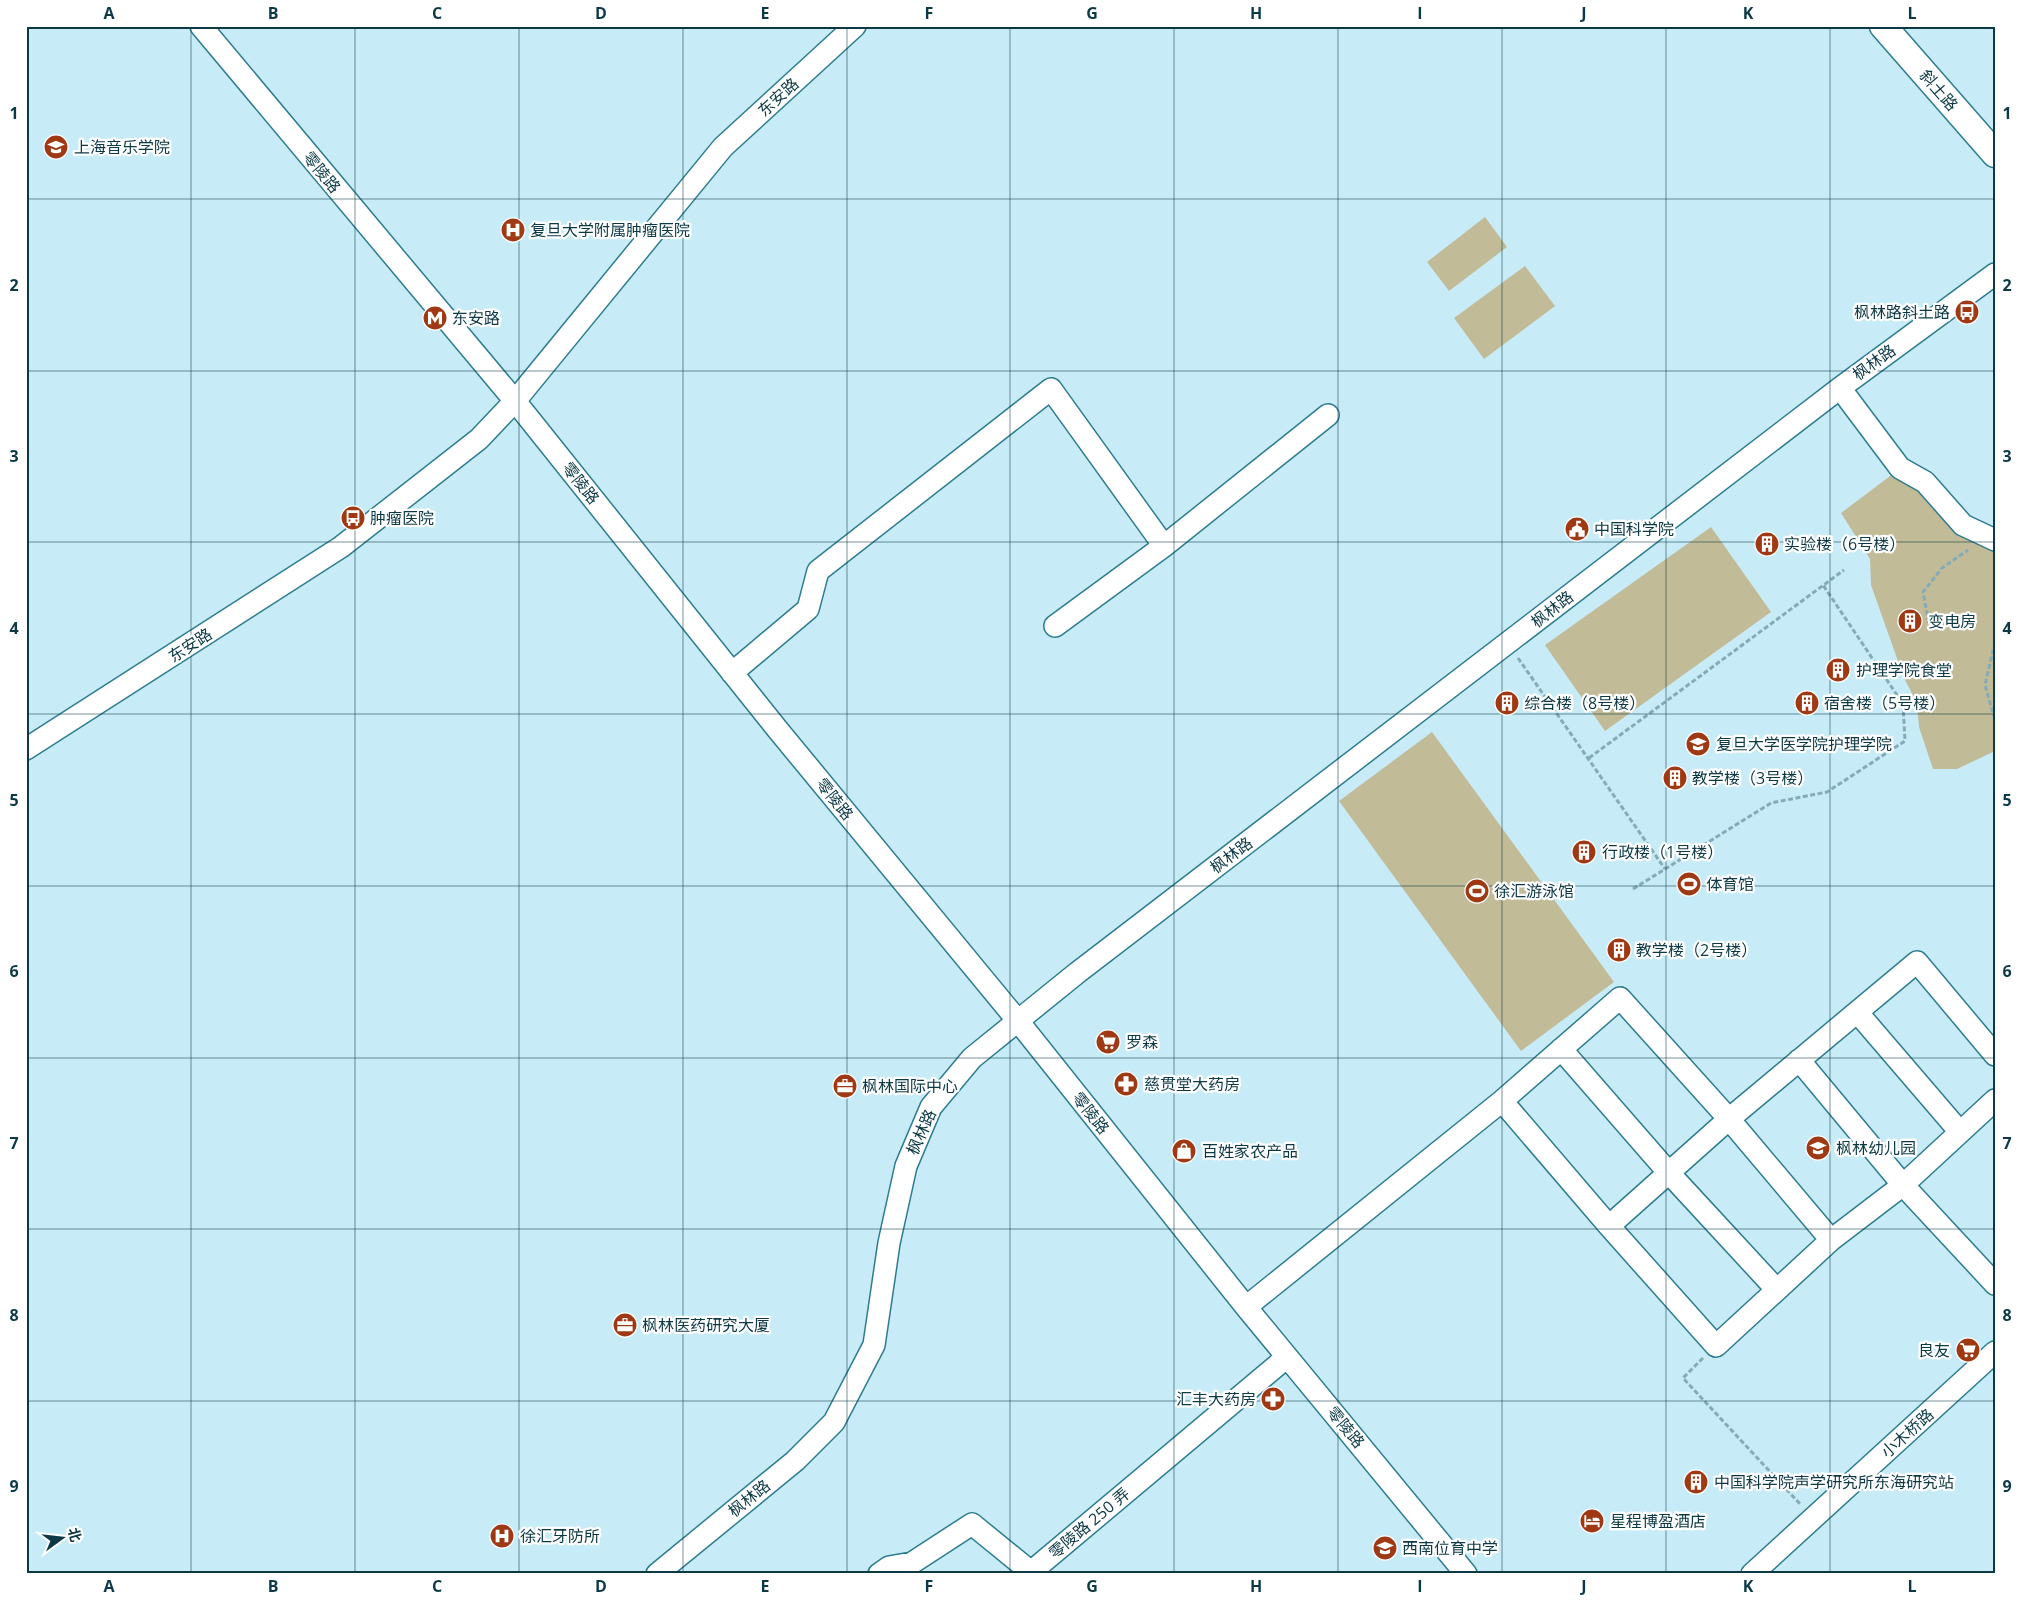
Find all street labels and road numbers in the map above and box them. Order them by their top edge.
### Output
street label: 斜土路 [1915,65,1963,115]
street label: 东安路 [753,73,803,121]
street label: 零陵路 [298,147,346,197]
street label: 枫林路 [1848,339,1900,385]
street label: 零陵路 [557,457,605,509]
street label: 枫林路 [1526,586,1578,632]
street label: 东安路 [164,623,216,667]
street label: 零陵路 [811,773,859,825]
street label: 枫林路 [1205,832,1257,878]
street label: 零陵路 [1067,1087,1115,1139]
street label: 枫林路 [901,1106,941,1158]
street label: 零陵路 [1322,1402,1370,1452]
street label: 小木桥路 [1876,1403,1938,1463]
street label: 枫林路 [723,1474,775,1522]
street label: 零陵路 250 弄 [1044,1483,1134,1563]

